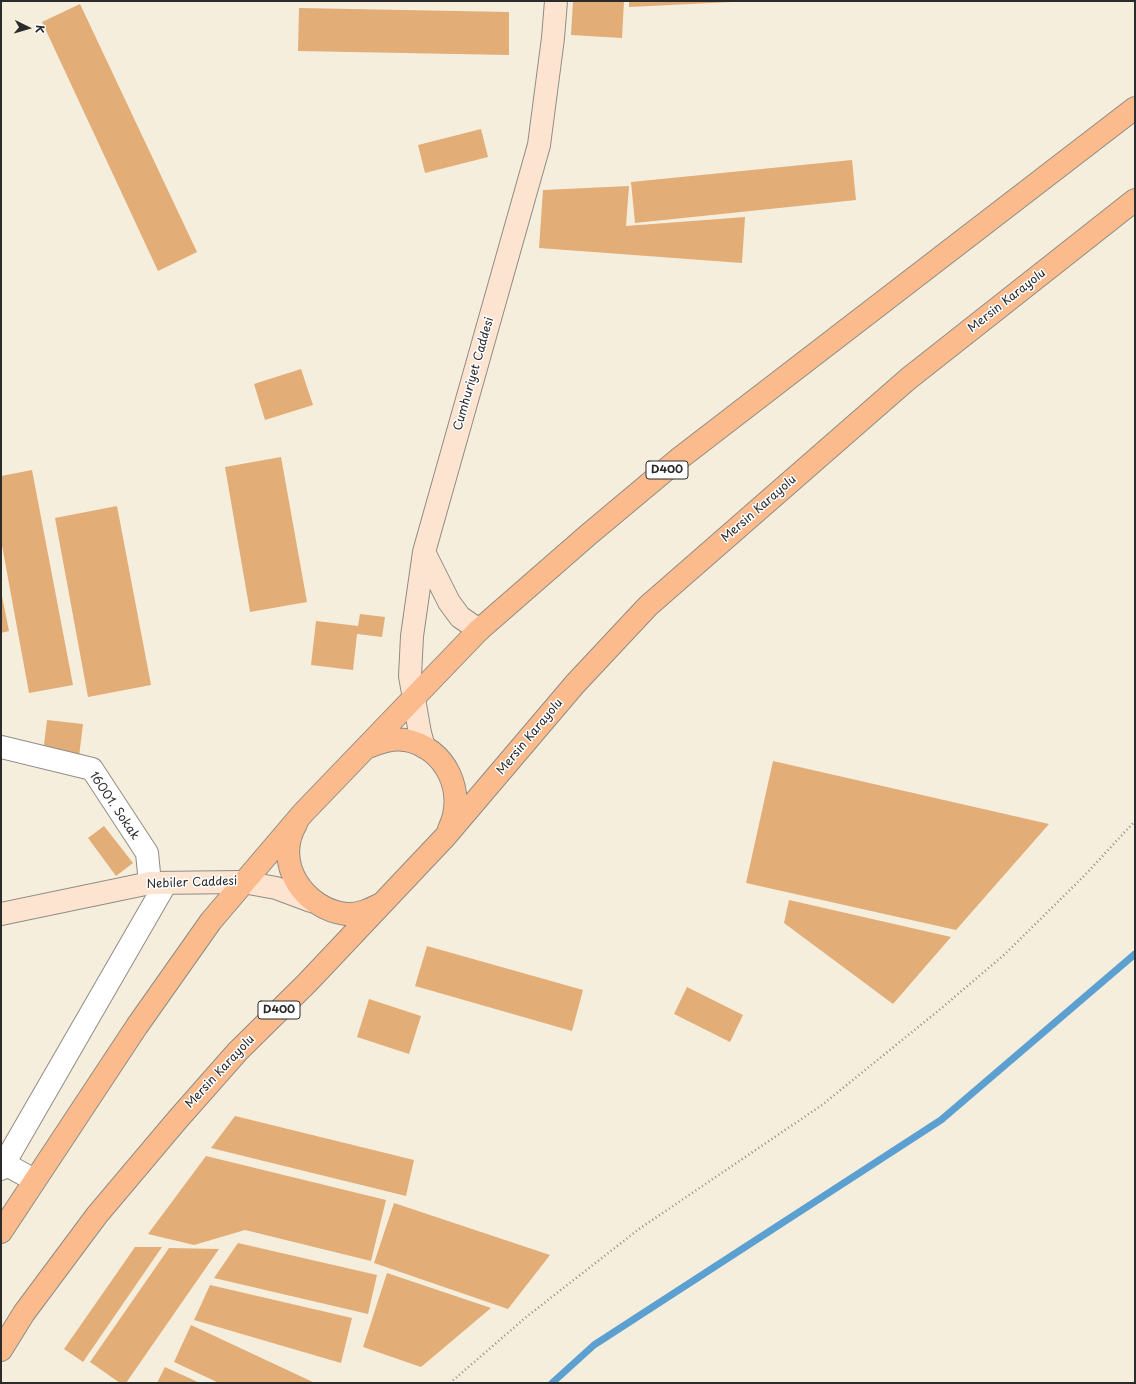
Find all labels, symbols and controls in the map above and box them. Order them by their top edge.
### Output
north arrow [8,8,48,48]
text: K [32,24,49,34]
street label: Mersin Karayolu [965,266,1049,336]
street label: Cumhuriyet Caddesi [451,316,497,432]
road number: D400 [646,461,688,479]
street label: Mersin Karayolu [719,473,799,545]
street label: Mersin Karayolu [494,696,566,778]
street label: 16001. Sokak [86,769,142,843]
street label: Nebiler Caddesi [147,874,237,892]
road number: D400 [258,1001,300,1019]
street label: Mersin Karayolu [182,1032,258,1112]

